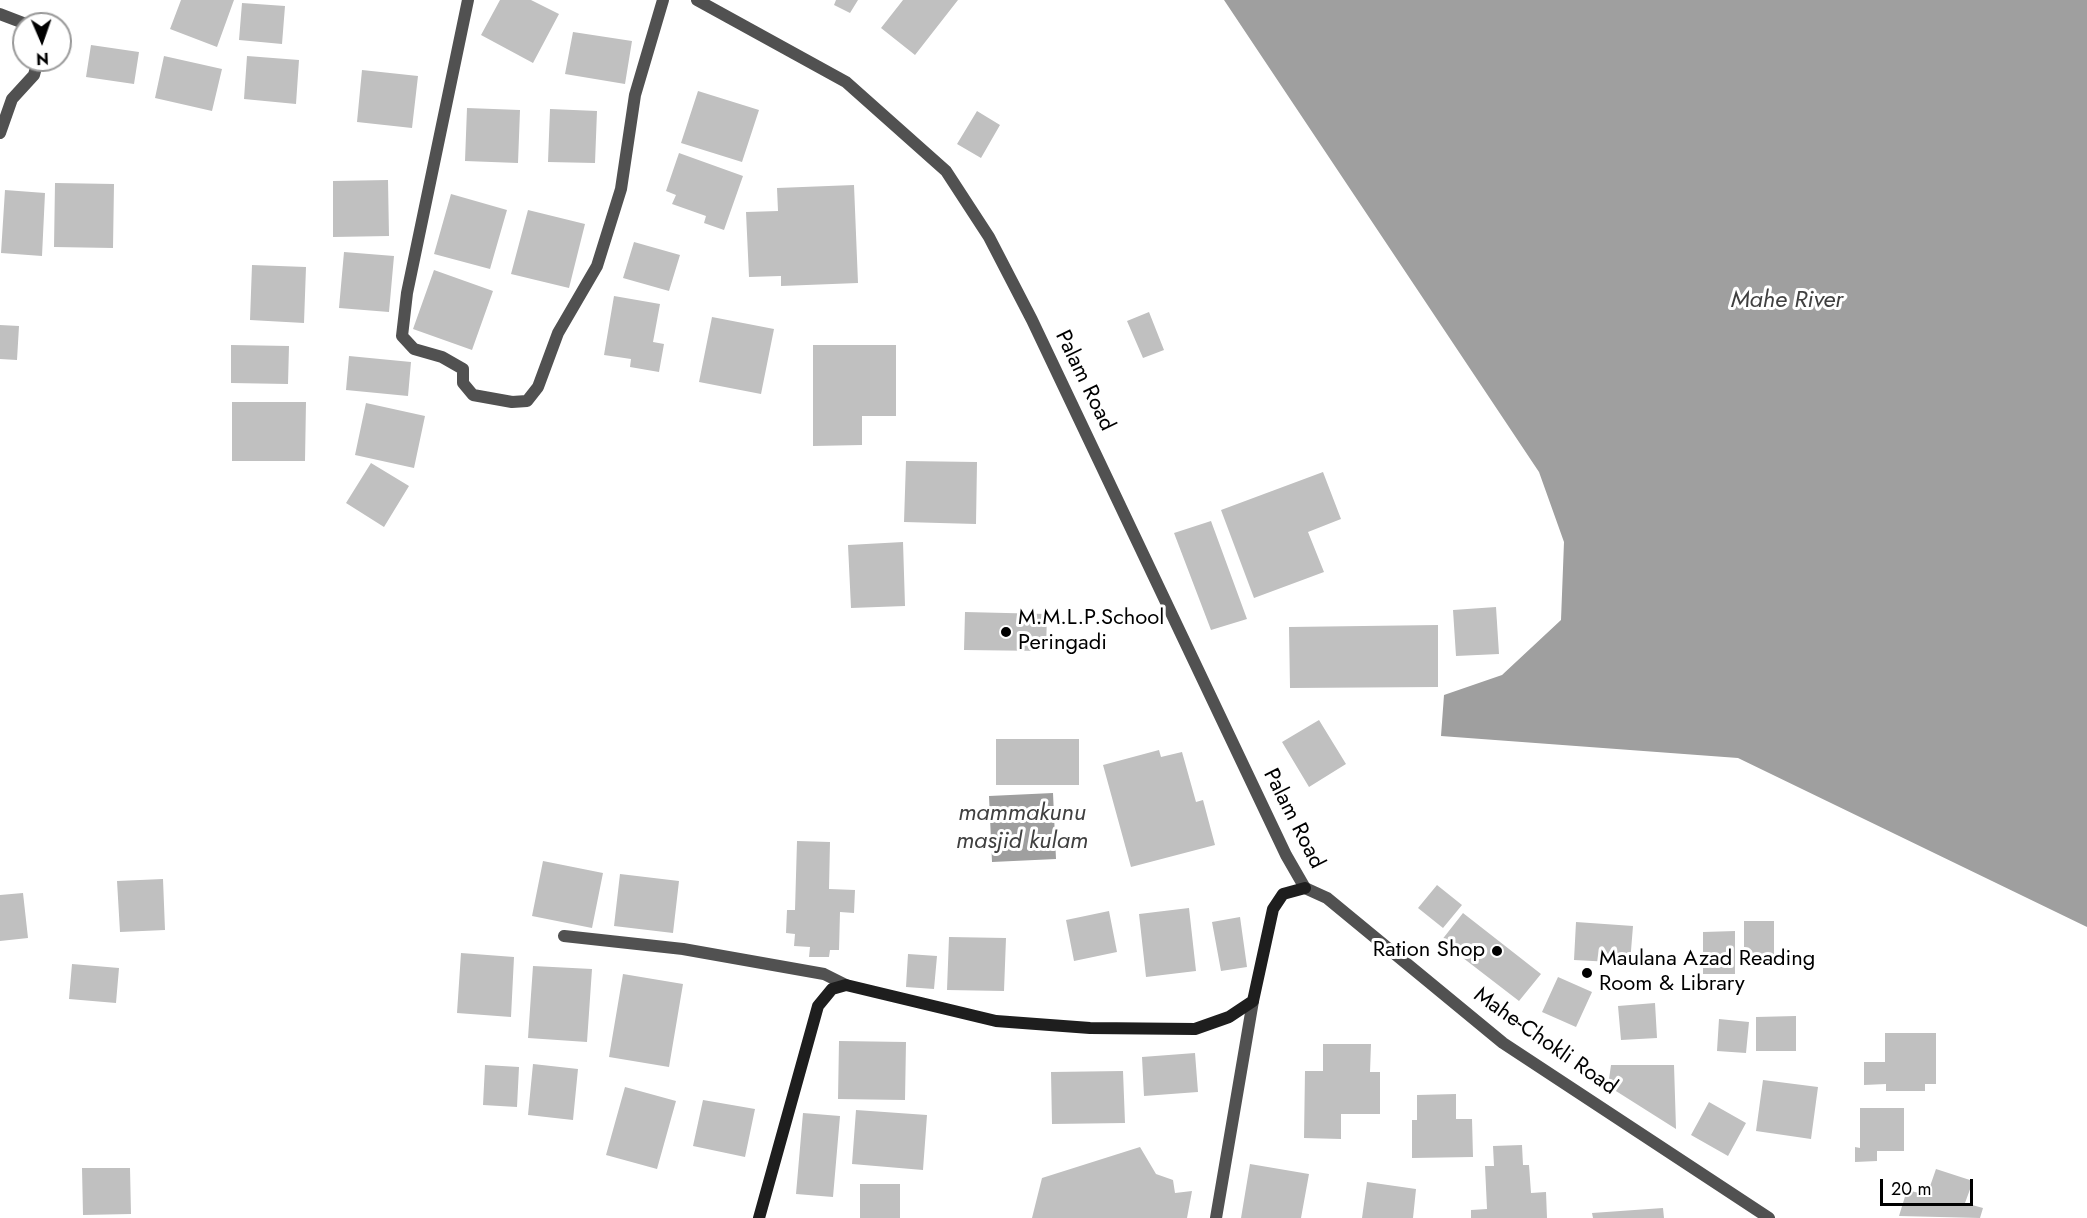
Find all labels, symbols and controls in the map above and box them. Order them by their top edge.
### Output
north arrow [12,12,72,72]
text: N [36,47,49,70]
water label: Mahe River [1731,287,1843,315]
street label: Palam Road [1048,326,1120,436]
place label: M.M.L.P.School Peringadi [1018,606,1164,658]
marker: M.M.L.P.School Peringadi [999,625,1013,639]
street label: Palam Road [1257,765,1329,873]
water label: mammakunu masjid kulam [956,800,1088,856]
place label: Ration Shop [1373,938,1485,964]
marker: Ration Shop [1490,944,1504,958]
place label: Maulana Azad Reading Room & Library [1599,947,1815,998]
marker: Maulana Azad Reading Room & Library [1580,966,1594,980]
street label: Mahe-Chokli Road [1468,983,1622,1101]
scale bar [1883,1167,1976,1205]
text: 20 m [1891,1176,1931,1202]

